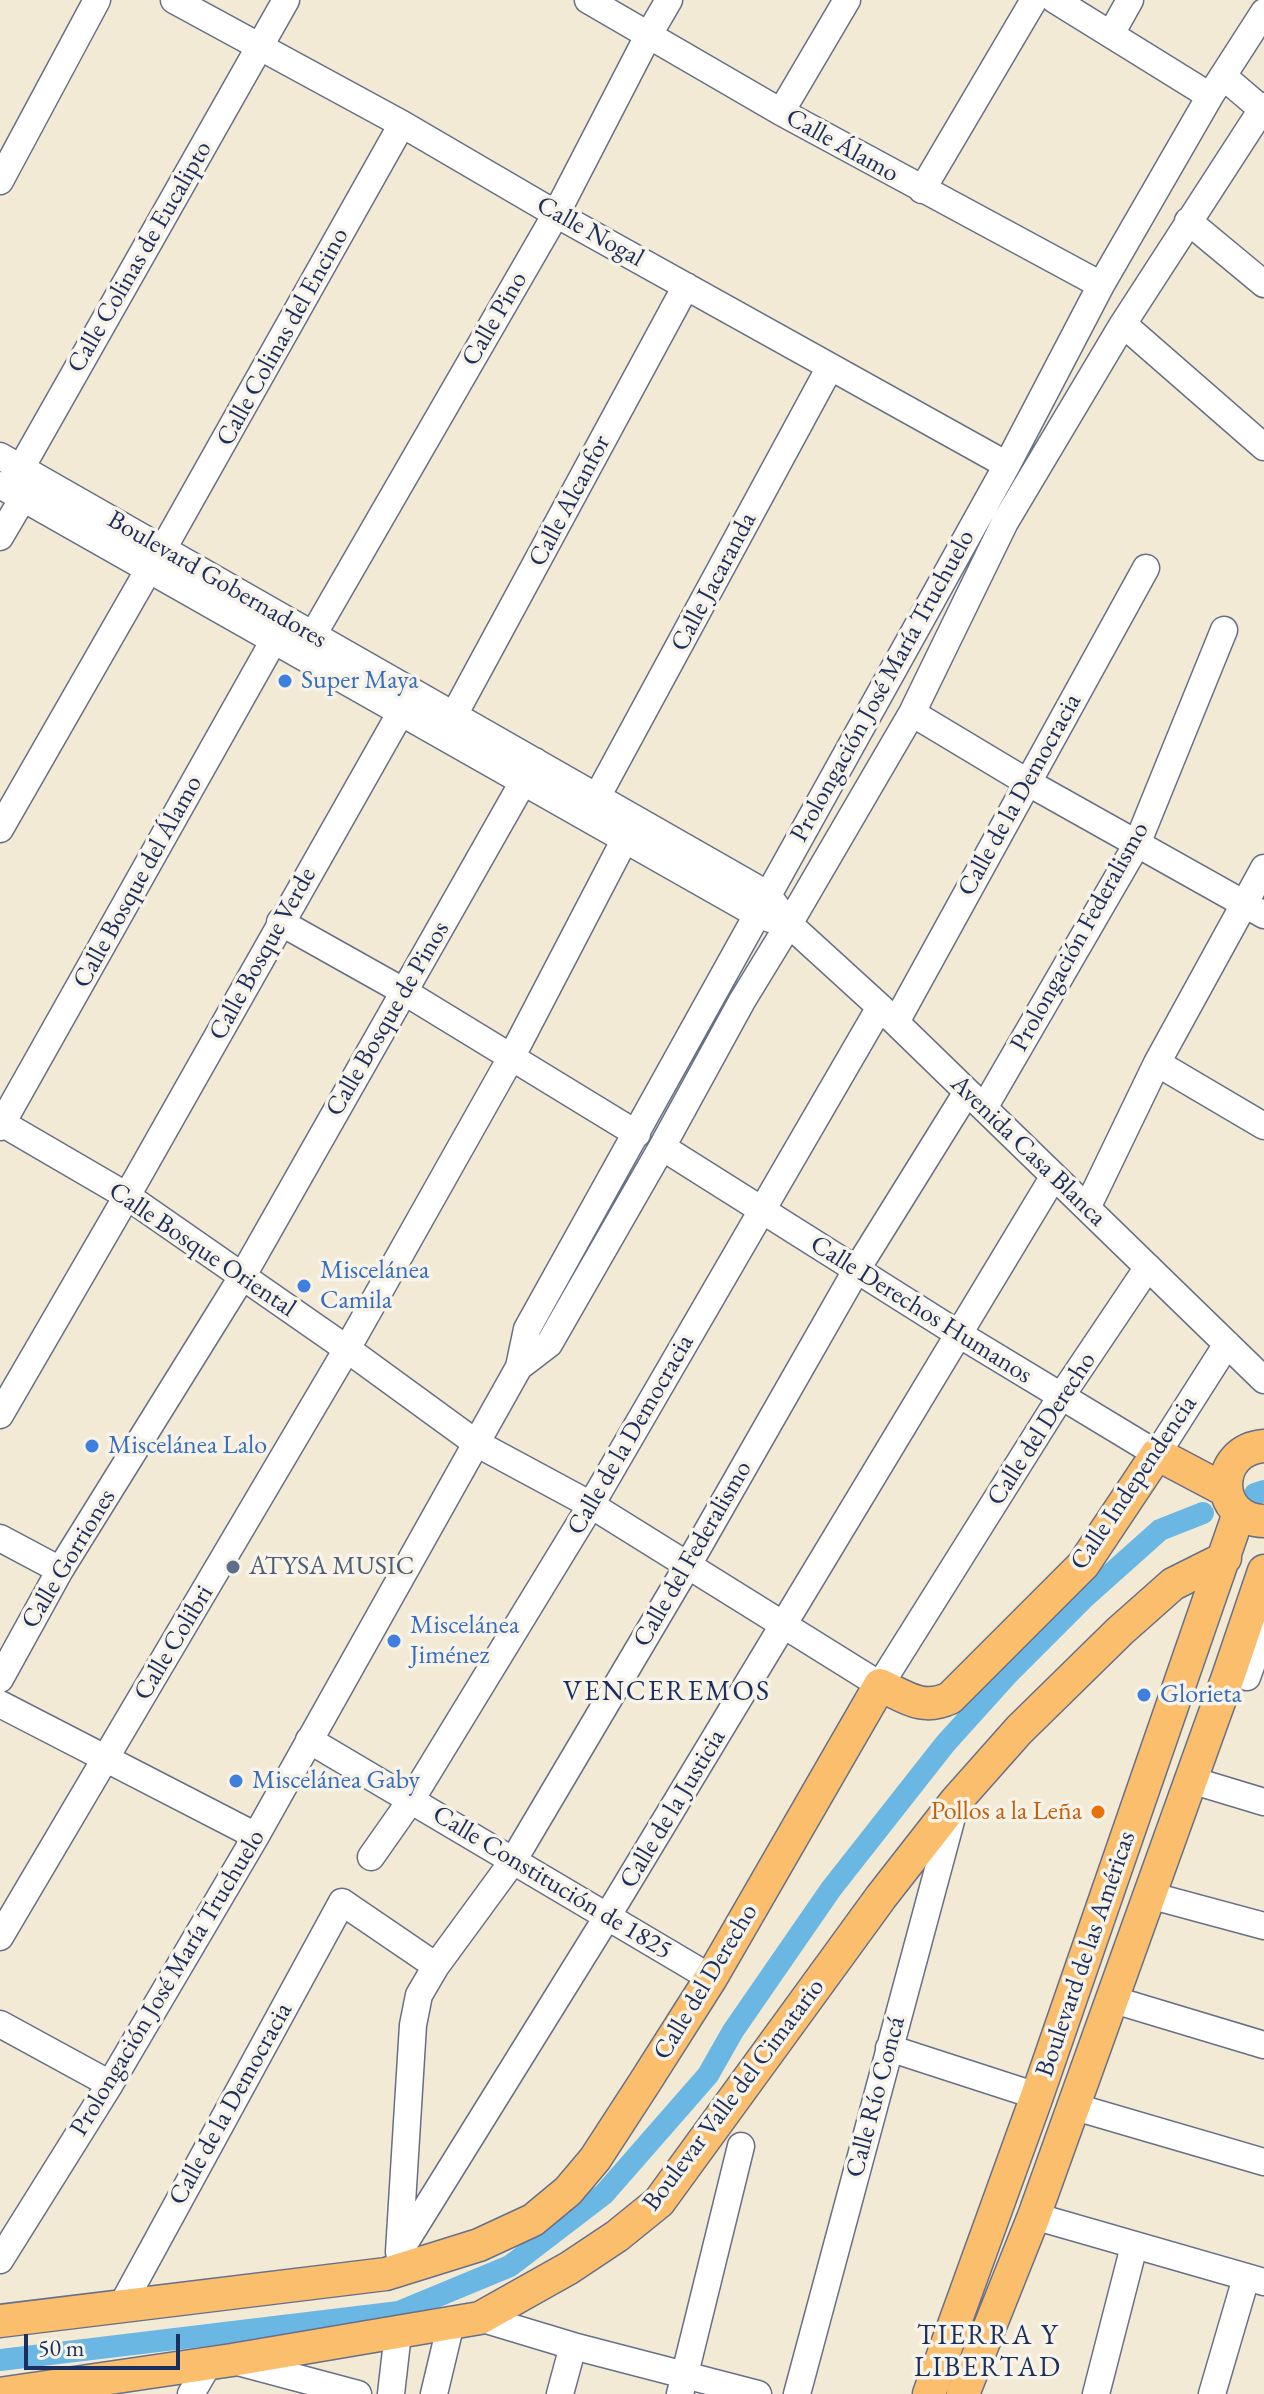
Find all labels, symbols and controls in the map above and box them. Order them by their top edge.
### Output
street label: Calle Álamo [780,102,904,190]
street label: Calle Colinas de Eucalipto [61,136,219,378]
street label: Calle Nogal [531,190,649,274]
street label: Calle Colinas del Encino [210,222,356,452]
street label: Calle Pino [455,266,535,372]
street label: Calle Alcanfor [522,430,618,572]
street label: Boulevard Gobernadores [102,504,332,656]
street label: Calle Jacaranda [664,507,764,657]
street label: Prolongación José María Truchuelo [784,524,982,848]
place label: Super Maya [301,665,419,697]
marker: Super Maya [276,672,294,690]
street label: Calle de la Democracia [951,688,1089,902]
street label: Calle Bosque del Álamo [67,770,209,994]
street label: Prolongación Federalismo [1004,817,1156,1057]
street label: Calle Bosque Verde [203,862,323,1046]
street label: Calle Bosque de Pinos [319,916,457,1122]
street label: Avenida Casa Blanca [943,1069,1113,1233]
street label: Calle Bosque Oriental [102,1176,302,1324]
street label: Calle Derechos Humanos [804,1229,1038,1391]
place label: Miscelánea Camila [320,1255,429,1316]
marker: Miscelánea Camila [295,1277,313,1295]
street label: Calle de la Democracia [561,1329,701,1541]
street label: Calle del Derecho [981,1346,1103,1512]
street label: Calle Independencia [1064,1390,1204,1576]
place label: Miscelánea Lalo [108,1430,267,1462]
marker: Miscelánea Lalo [83,1437,101,1455]
street label: Calle del Federalismo [627,1455,759,1653]
street label: Calle Gorriones [15,1484,123,1634]
place label: ATYSA MUSIC [249,1551,414,1583]
marker: ATYSA MUSIC [224,1558,242,1576]
street label: Calle Colibri [127,1580,221,1706]
place label: Miscelánea Jiménez [410,1610,519,1672]
marker: Miscelánea Jiménez [385,1632,403,1650]
district label: VENCEREMOS [563,1675,771,1709]
place label: Glorieta [1160,1679,1242,1711]
marker: Glorieta [1135,1686,1153,1704]
street label: Calle de la Justicia [613,1724,733,1894]
place label: Miscelánea Gaby [252,1765,420,1797]
marker: Miscelánea Gaby [227,1772,245,1790]
place label: Pollos a la Leña [931,1796,1082,1828]
street label: Calle Constitución de 1825 [427,1799,677,1967]
marker: Pollos a la Leña [1089,1803,1107,1821]
street label: Prolongación José María Truchuelo [64,1824,272,2142]
street label: Boulevard de las Américas [1029,1827,1143,2081]
street label: Calle del Derecho [647,1898,765,2066]
street label: Boulevar Valle del Cimatario [636,1973,832,2217]
street label: Calle de la Democracia [162,1997,300,2211]
street label: Calle Río Concá [840,2013,912,2181]
scale bar [28,2318,184,2368]
district label: TIERRA Y LIBERTAD [914,2319,1062,2385]
text: 50 m [38,2332,85,2363]

